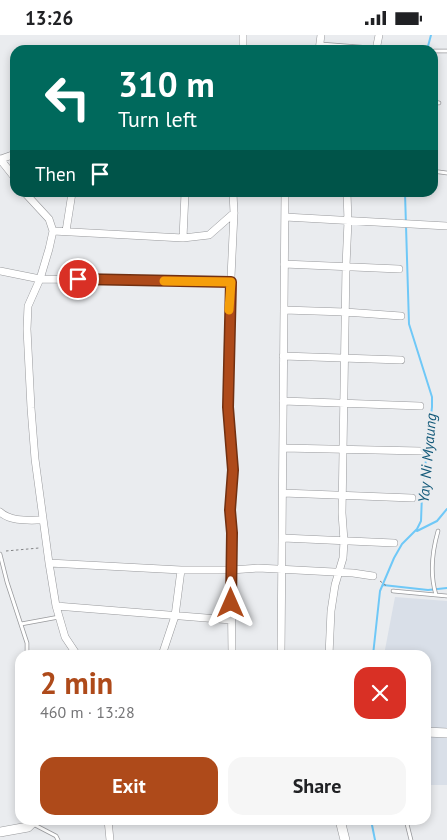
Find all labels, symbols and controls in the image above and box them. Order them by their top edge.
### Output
text: 13:26 [25,6,73,30]
text: 310 m [118,61,215,107]
icon: left [35,65,100,130]
text: Turn left [118,105,197,133]
icon: arrive [86,160,114,188]
text: Then [35,162,76,186]
pin [57,258,99,300]
icon: arrive [64,265,92,293]
water label: Yay Ni Myaung [414,412,440,504]
position arrow [204,576,256,628]
text: 2 min [40,663,113,702]
button: close [354,667,406,719]
text: 460 m · 13:28 [40,702,135,722]
button: Exit [40,757,218,815]
button: Share [228,757,406,815]

